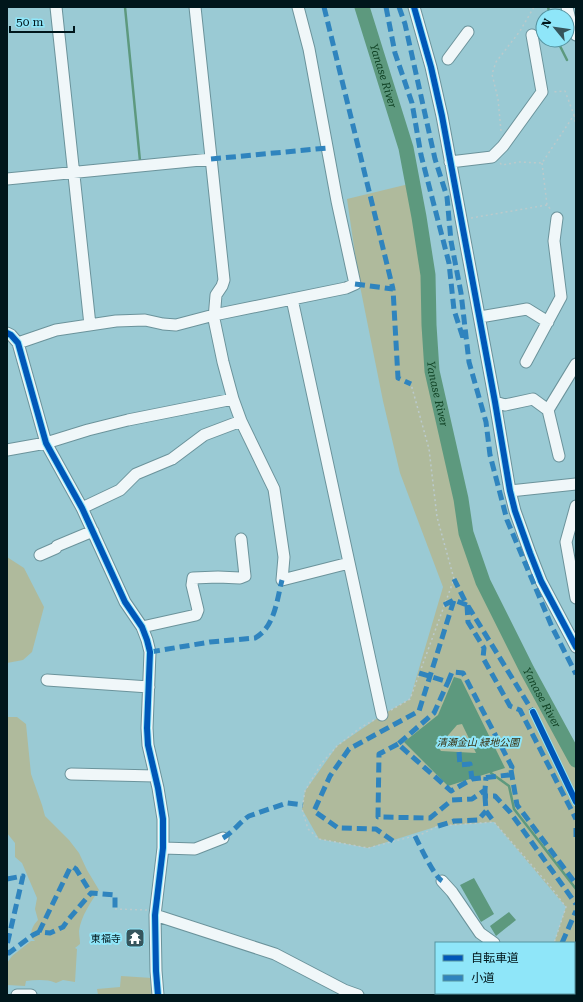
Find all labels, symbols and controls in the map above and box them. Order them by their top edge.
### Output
scale bar [10,8,74,34]
north arrow [535,8,575,48]
text: 50 m [16,15,43,29]
text: N [539,16,555,30]
water label: Yanase River [367,42,400,110]
water label: Yanase River [425,360,451,428]
water label: Yanase River [520,665,564,730]
park label: 清瀬金山 緑地公園 [437,737,521,748]
temple icon: 東福寺 [124,927,146,949]
place label: 東福寺 [91,933,121,944]
legend [435,942,575,994]
text: 自転車道 [471,951,519,965]
text: 小道 [471,971,495,985]

